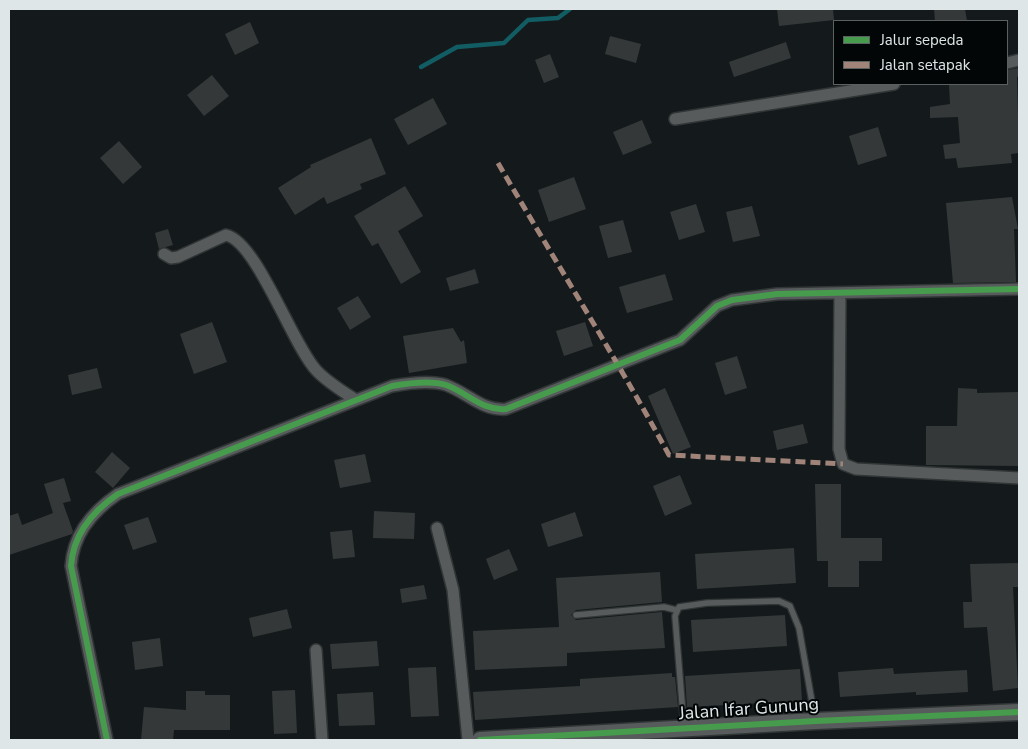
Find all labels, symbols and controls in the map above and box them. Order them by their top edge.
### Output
legend [833,20,1008,85]
text: Jalur sepeda [880,30,964,50]
text: Jalan setapak [880,55,970,75]
street label: Jalan Ifar Gunung [678,694,820,726]

